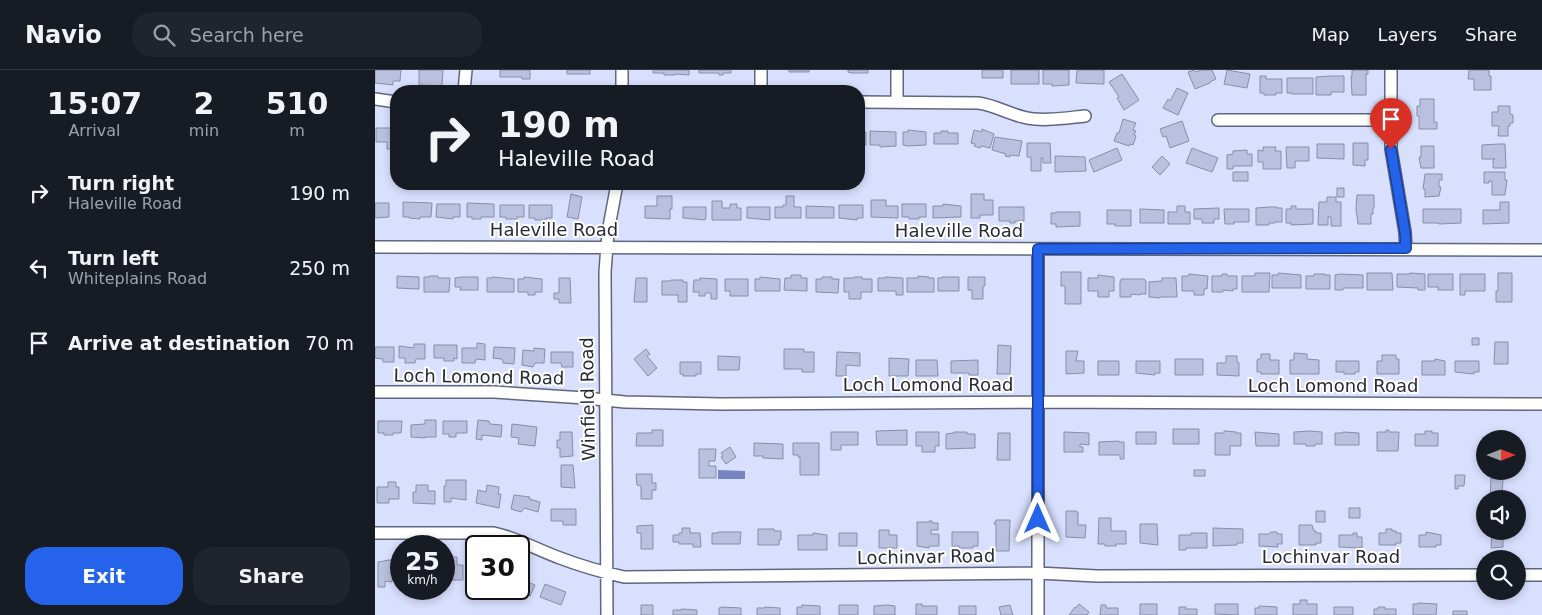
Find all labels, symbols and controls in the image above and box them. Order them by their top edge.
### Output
search box [132,12,482,57]
text: Navio [25,21,102,49]
icon: search [150,21,178,49]
text: Search here [190,24,304,46]
text: Map [1311,24,1349,45]
text: Layers [1377,24,1437,45]
text: Share [1465,24,1517,45]
text: 15:07 [47,86,142,121]
text: 2 [193,86,214,121]
text: 510 [266,86,328,121]
pin [1370,98,1412,149]
icon: right [415,105,480,170]
text: 190 m [498,105,620,145]
icon: arrive [1377,105,1405,133]
text: Arrival [68,121,120,140]
text: min [189,121,219,140]
text: m [289,121,305,140]
text: Haleville Road [498,146,655,171]
text: Turn right [68,172,174,194]
icon: right [25,179,53,207]
text: 190 m [289,182,350,204]
text: Haleville Road [68,194,182,213]
street label: Haleville Road [490,219,618,240]
street label: Haleville Road [895,220,1023,241]
text: Turn left [68,247,159,269]
icon: left [25,254,53,282]
text: 250 m [289,257,350,279]
text: Whiteplains Road [68,269,207,288]
icon: arrive [25,329,53,357]
text: Arrive at destination [68,332,290,354]
text: 70 m [305,332,354,354]
street label: Winfield Road [576,337,599,461]
street label: Loch Lomond Road [393,365,565,388]
street label: Loch Lomond Road [843,374,1013,395]
street label: Loch Lomond Road [1248,375,1418,396]
north arrow [1476,430,1526,480]
map controls [1476,430,1526,600]
button: sound [1476,490,1526,540]
position arrow [1011,492,1063,544]
speed limit sign: 30 [465,535,530,600]
street label: Lochinvar Road [857,545,995,568]
street label: Lochinvar Road [1262,546,1400,567]
button: Exit [25,547,183,605]
button: Share [193,547,350,605]
text: 25 [405,547,440,576]
button: search [1476,550,1526,600]
text: km/h [407,573,438,587]

